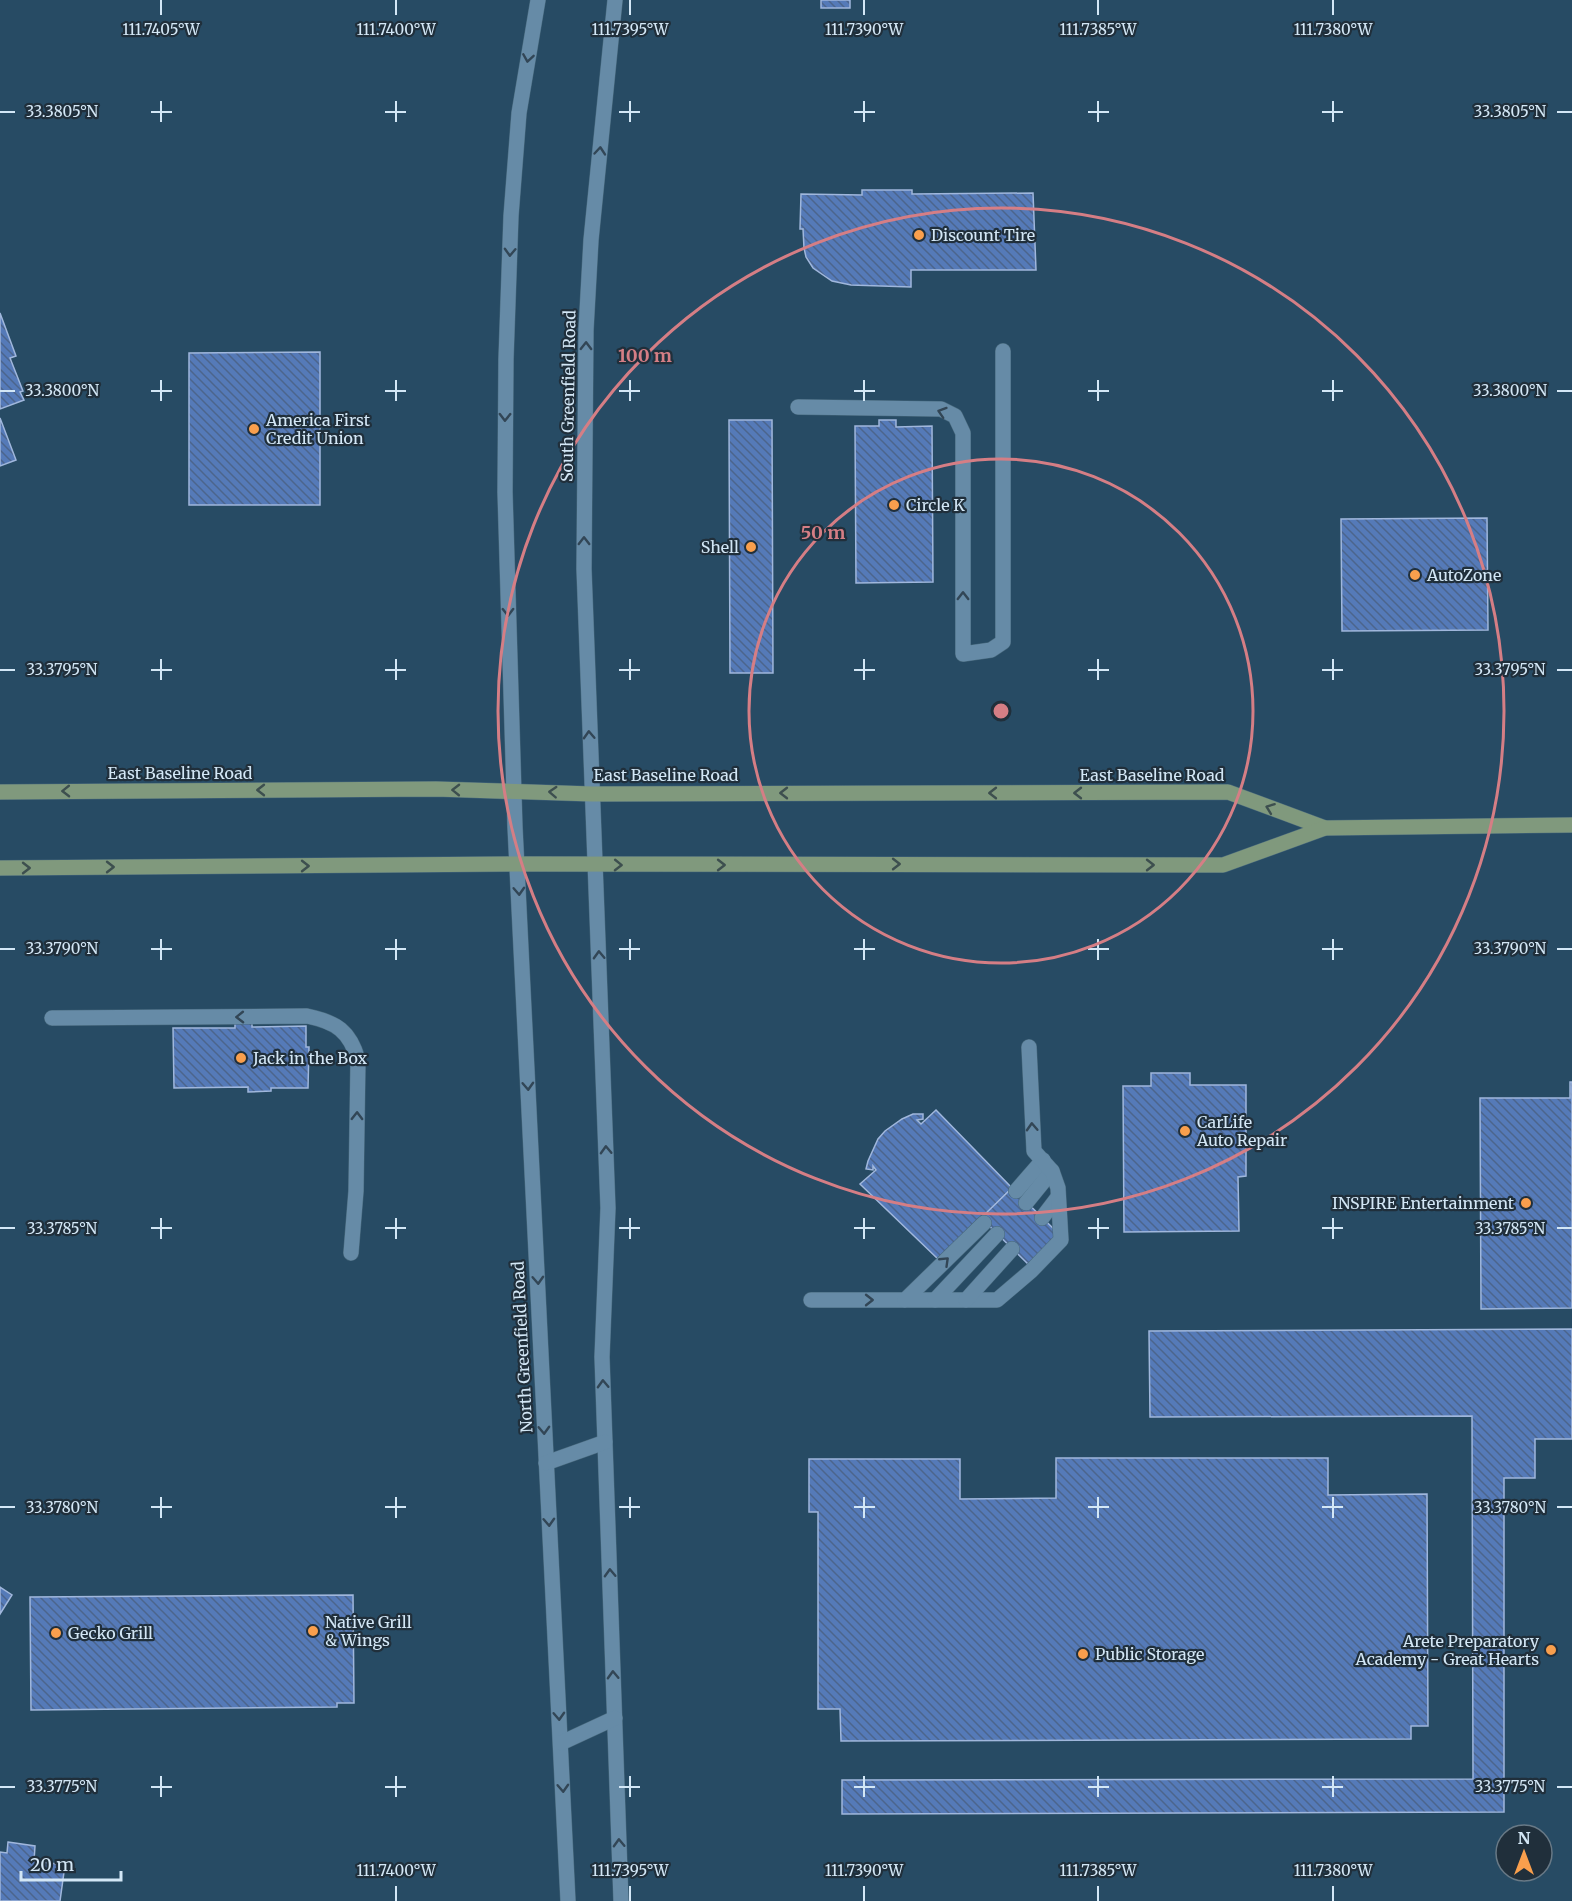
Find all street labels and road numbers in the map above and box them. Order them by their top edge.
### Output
street label: South Greenfield Road [557,309,580,482]
street label: East Baseline Road [108,763,253,783]
street label: East Baseline Road [594,765,739,785]
street label: East Baseline Road [1080,765,1225,785]
street label: North Greenfield Road [507,1260,536,1433]

